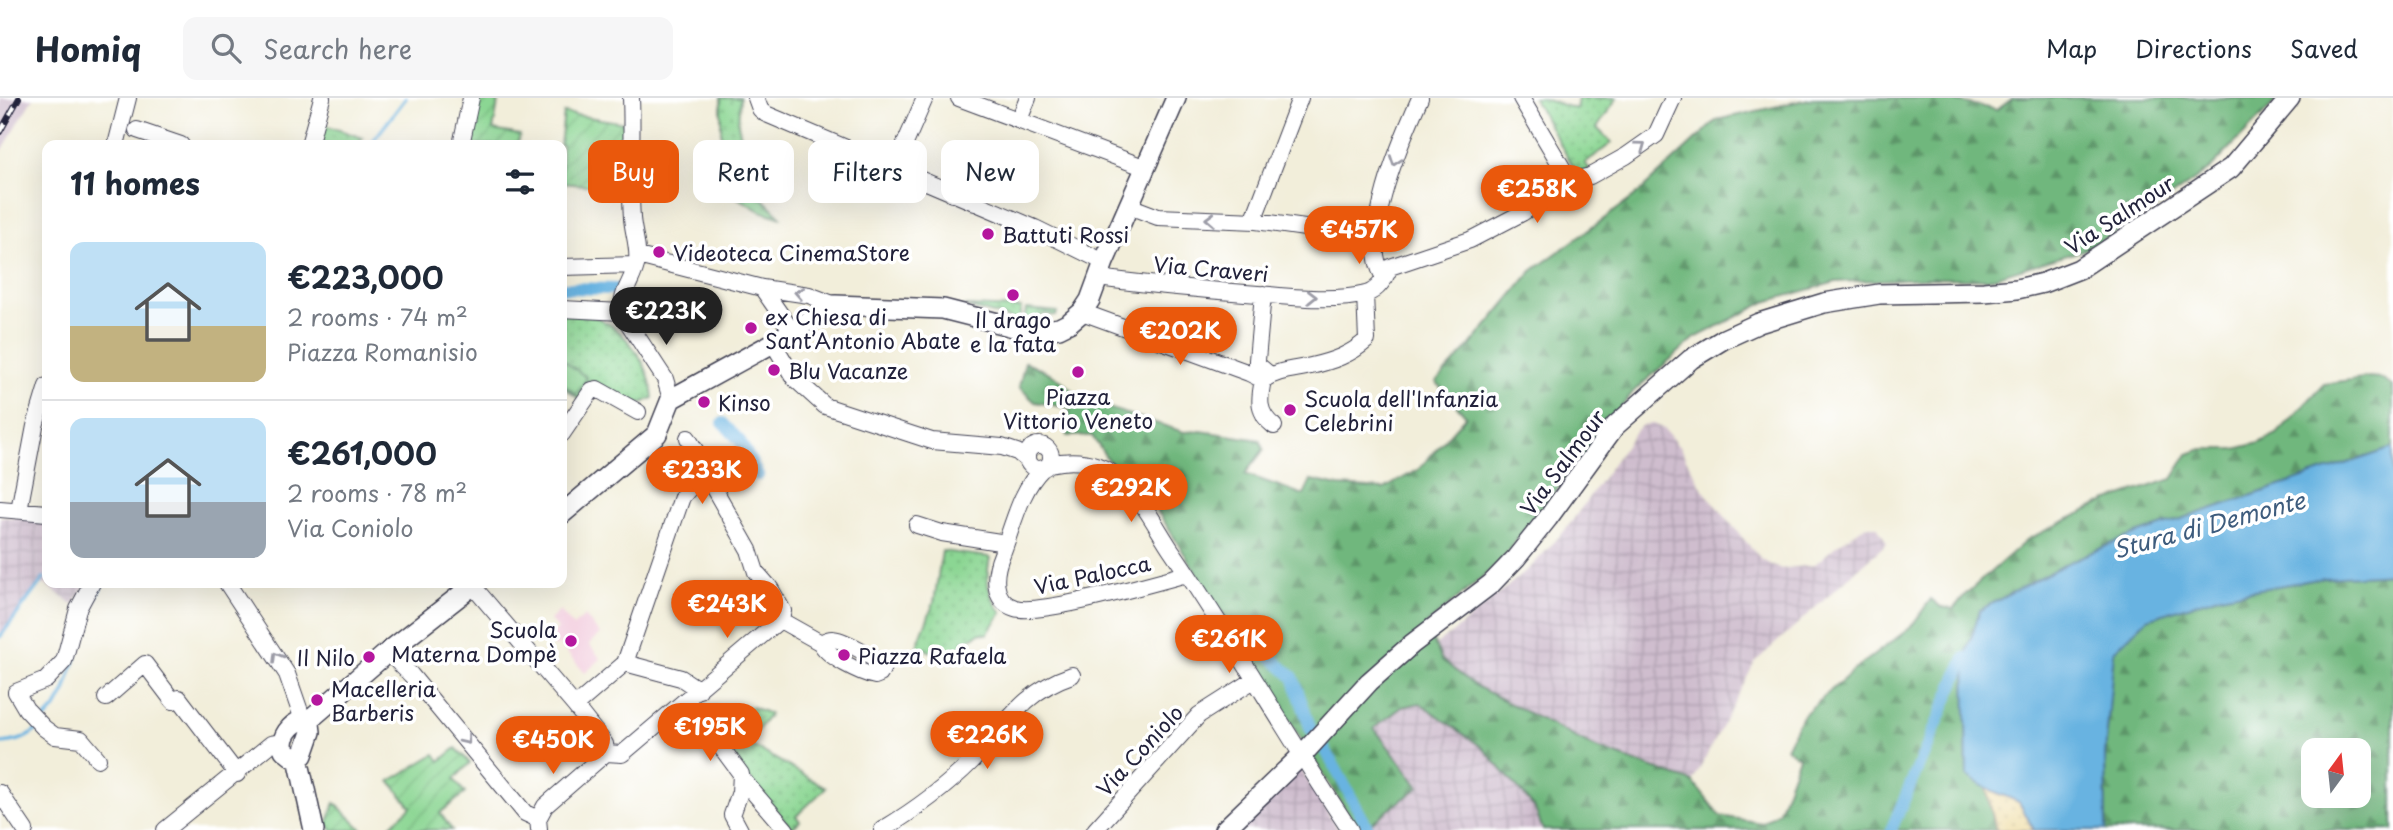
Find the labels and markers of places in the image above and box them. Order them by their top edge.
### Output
pin: €258K [1488,166,1586,225]
pin: €457K [1310,206,1408,266]
place label: Battuti Rossi [1002,218,1129,250]
marker: Battuti Rossi [980,226,996,242]
place label: Videoteca CinemaStore [673,236,910,268]
marker: Videoteca CinemaStore [651,244,667,260]
marker: Il drago e la fata [1005,287,1021,303]
pin: €223K [617,288,715,347]
place label: ex Chiesa di Sant’Antonio Abate [765,300,961,356]
place label: Il drago e la fata [970,303,1057,359]
pin: €202K [1131,308,1229,367]
marker: ex Chiesa di Sant’Antonio Abate [743,320,759,336]
place label: Blu Vacanze [788,354,908,386]
marker: Blu Vacanze [766,362,782,378]
marker: Piazza Vittorio Veneto [1070,364,1086,380]
place label: Piazza Vittorio Veneto [1003,380,1153,436]
place label: Scuola dell'Infanzia Celebrini [1304,382,1498,438]
place label: Kinso [718,386,771,418]
marker: Kinso [696,394,712,410]
marker: Scuola dell'Infanzia Celebrini [1282,402,1298,418]
pin: €233K [653,446,751,506]
pin: €292K [1082,464,1180,524]
pin: €243K [678,580,776,640]
place label: Scuola Materna Dompè [391,613,557,669]
pin: €261K [1180,616,1278,675]
marker: Scuola Materna Dompè [563,633,579,649]
place label: Piazza Rafaela [858,639,1006,671]
place label: Il Nilo [297,641,355,673]
marker: Piazza Rafaela [836,647,852,663]
marker: Il Nilo [361,649,377,665]
place label: Macelleria Barberis [331,672,437,728]
marker: Macelleria Barberis [309,692,325,708]
pin: €195K [661,704,759,763]
pin: €226K [938,712,1036,771]
pin: €450K [504,716,602,776]

